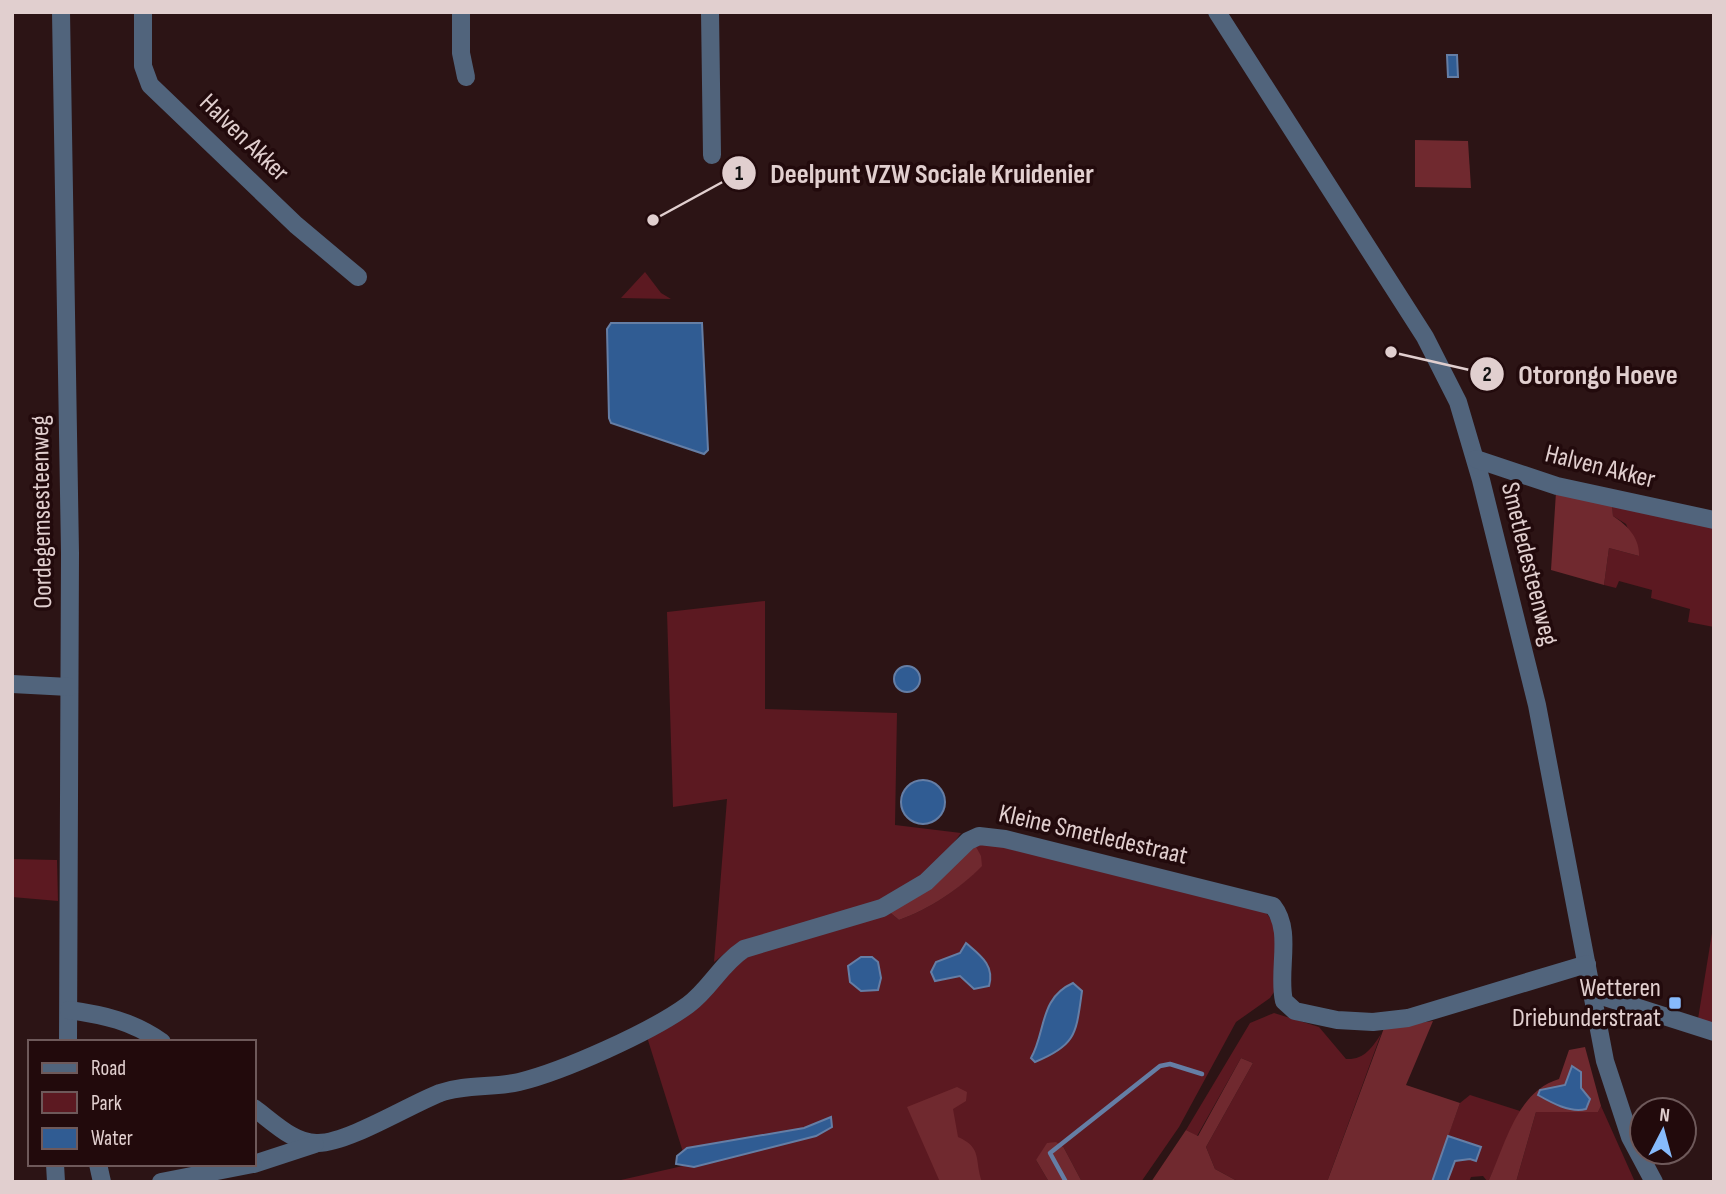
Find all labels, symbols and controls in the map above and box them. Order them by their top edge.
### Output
street label: Halven Akker [193,88,296,189]
callout: Deelpunt VZW Sociale Kruidenier [721,148,1108,197]
text: Deelpunt VZW Sociale Kruidenier [770,158,1094,191]
text: 1 [735,161,743,186]
callout: Otorongo Hoeve [1469,349,1692,398]
text: Otorongo Hoeve [1518,359,1678,392]
text: 2 [1482,362,1492,387]
street label: Oordegemsesteenweg [25,415,59,609]
street label: Halven Akker [1542,438,1659,496]
street label: Smetledesteenweg [1494,479,1564,649]
street label: Kleine Smetledestraat [996,798,1190,872]
place label: Wetteren Driebunderstraat [1512,973,1661,1034]
marker: Wetteren Driebunderstraat [1667,995,1683,1011]
legend [28,1040,256,1166]
text: Road [91,1056,126,1081]
text: Park [91,1091,122,1116]
north arrow [1628,1096,1698,1166]
text: N [1658,1104,1671,1128]
text: Water [91,1126,133,1151]

